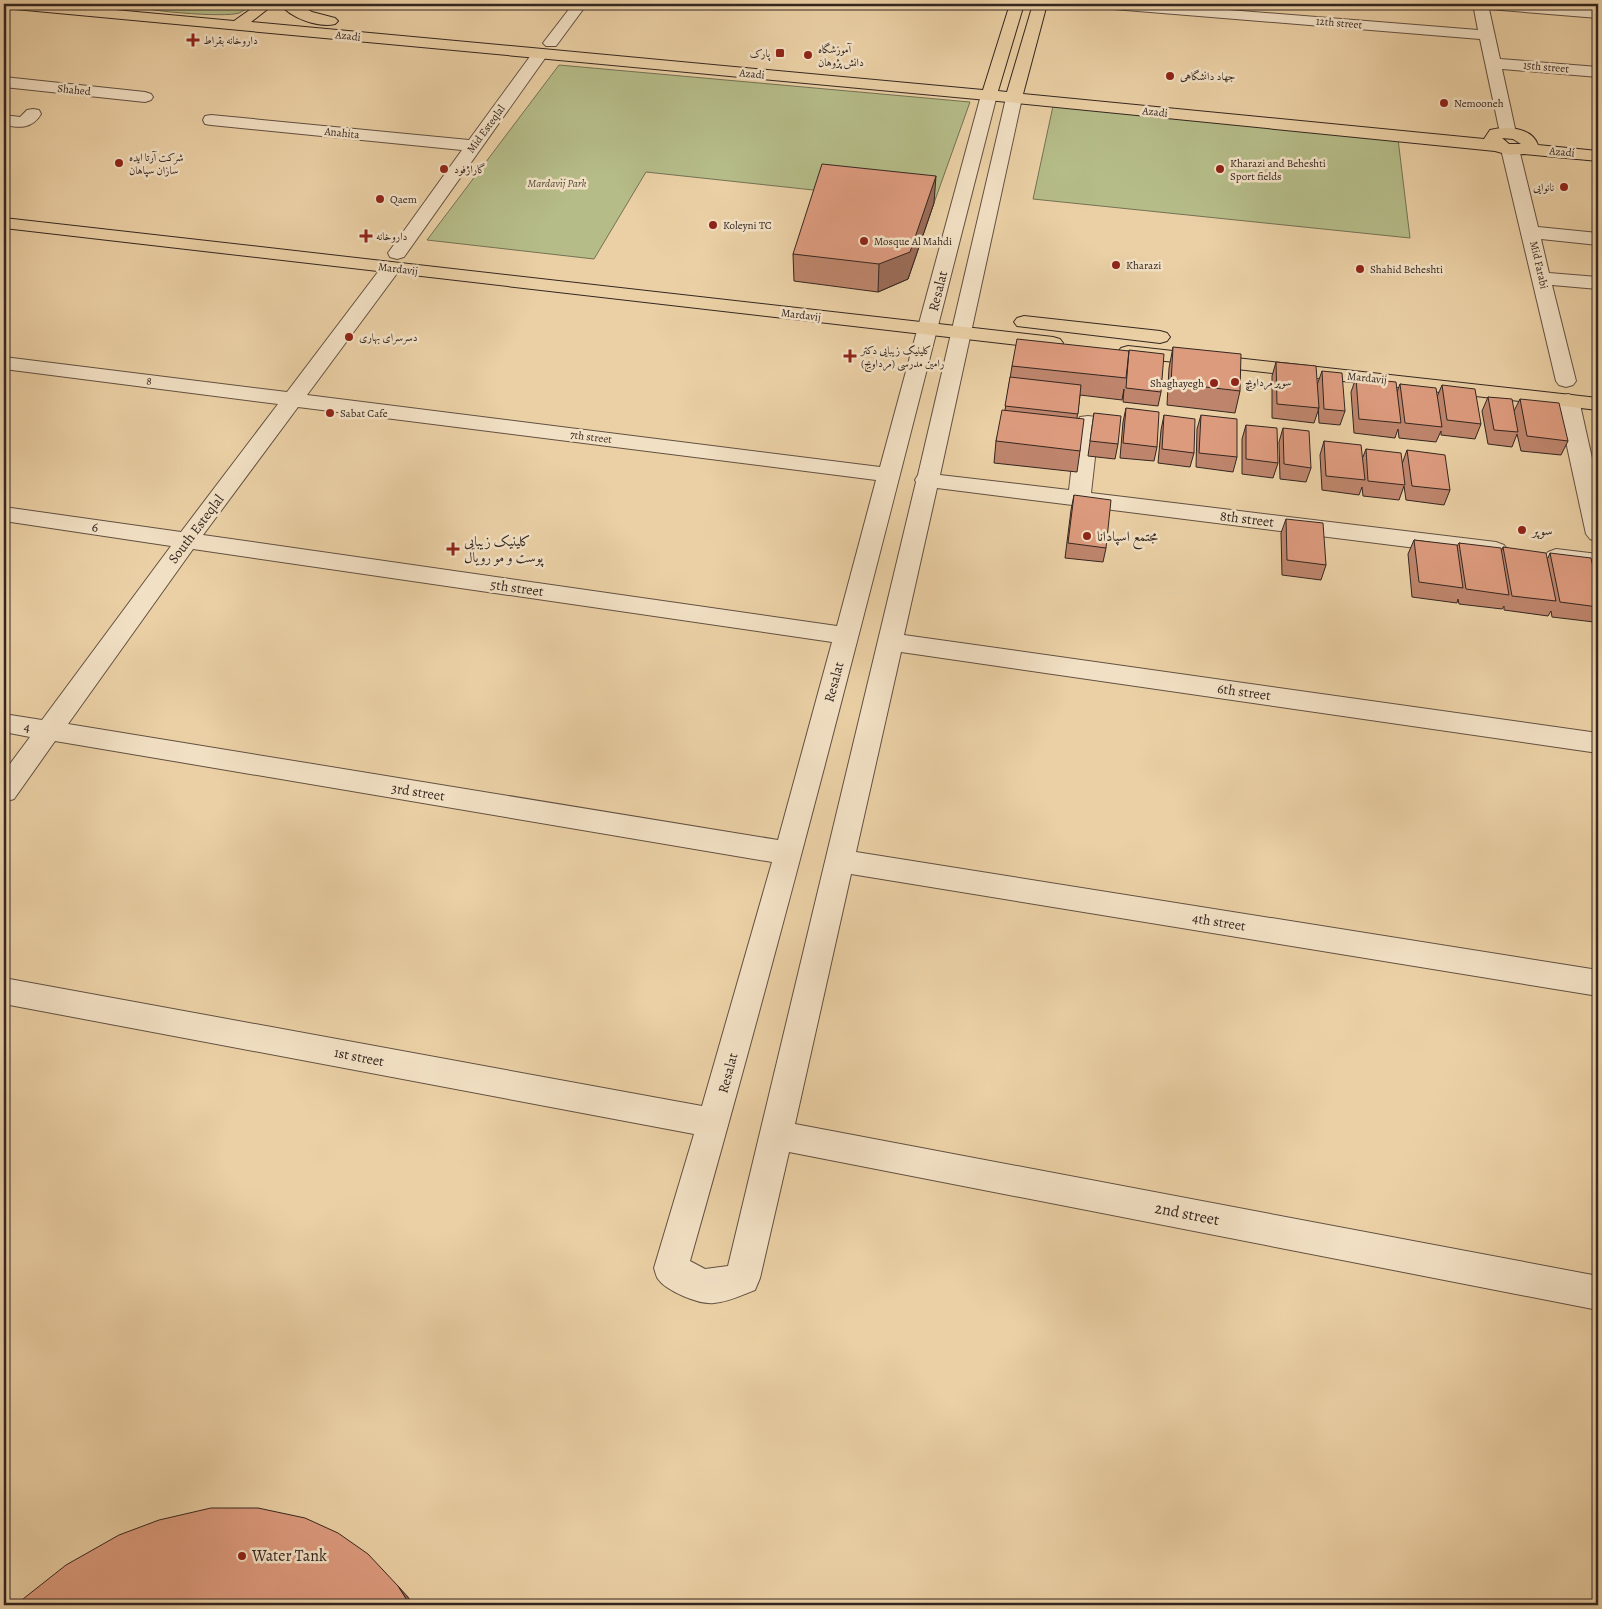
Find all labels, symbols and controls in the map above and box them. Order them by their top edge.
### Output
street label: 12th street [1315,14,1363,33]
street label: Azadi [333,27,362,45]
place label: داروخانه بقراط [203,33,258,48]
marker: داروخانه بقراط [187,34,199,46]
place label: آموزشگاه دانش پژوهان [818,42,864,70]
place label: پارک [749,46,771,61]
marker: پارک [774,47,786,59]
marker: آموزشگاه دانش پژوهان [802,49,814,61]
street label: 15th street [1523,58,1570,76]
street label: Azadi [738,65,765,83]
place label: جهاد دانشگاهی [1180,69,1235,84]
marker: جهاد دانشگاهی [1164,70,1176,82]
street label: Shahed [57,81,91,99]
place label: Nemooneh [1454,96,1504,111]
marker: Nemooneh [1438,97,1450,109]
street label: Mid Esteqlal [463,102,509,156]
street label: Azadi [1140,103,1169,121]
street label: Anahita [323,124,361,142]
street label: Azadi [1548,143,1575,161]
place label: شرکت آرتا ایده سازان سپاهان [129,150,184,178]
place label: Kharazi and Beheshti Sport fields [1230,156,1326,184]
marker: شرکت آرتا ایده سازان سپاهان [113,157,125,169]
place label: گاراژفود [454,162,486,177]
marker: گاراژفود [438,163,450,175]
marker: Kharazi and Beheshti Sport fields [1214,163,1226,175]
park label: Mardavij Park [528,176,587,191]
place label: نانوایی [1533,180,1554,195]
marker: نانوایی [1558,181,1570,193]
place label: Qaem [390,192,417,207]
marker: Qaem [374,193,386,205]
place label: Koleyni TC [723,218,772,233]
marker: Koleyni TC [707,219,719,231]
place label: داروخانه [376,229,408,244]
marker: داروخانه [360,230,372,242]
place label: Mosque Al Mahdi [874,234,952,249]
marker: Mosque Al Mahdi [858,235,870,247]
street label: Mid Farabi [1526,240,1552,290]
place label: Kharazi [1126,258,1161,273]
street label: Mardavij [377,259,419,279]
marker: Kharazi [1110,259,1122,271]
place label: Shahid Beheshti [1370,262,1443,277]
marker: Shahid Beheshti [1354,263,1366,275]
street label: Resalat [924,268,952,313]
street label: Mardavij [780,305,822,325]
place label: دسرسرای بهاری [359,330,418,345]
marker: دسرسرای بهاری [343,331,355,343]
place label: کلینیک زیبایی دکتر رامین مدرسی (مرداویج) [860,343,944,372]
marker: کلینیک زیبایی دکتر رامین مدرسی (مرداویج) [843,349,857,363]
street label: Mardavij [1346,368,1388,388]
street label: 8 [145,373,153,389]
place label: سوپر مرداویچ [1245,375,1291,391]
place label: Shaghayegh [1150,376,1204,391]
marker: سوپر مرداویچ [1229,376,1241,388]
marker: Shaghayegh [1208,377,1220,389]
place label: Sabat Cafe [340,406,388,421]
marker: Sabat Cafe [324,407,336,419]
street label: 7th street [569,427,613,447]
street label: South Esteqlal [164,490,229,567]
street label: 8th street [1219,506,1275,532]
street label: 6 [90,517,100,537]
place label: سوپر [1530,521,1553,540]
marker: سوپر [1516,524,1528,536]
place label: مجتمع اسپادانا [1097,527,1158,550]
marker: مجتمع اسپادانا [1081,530,1093,542]
place label: کلینیک زیبایی پوست و مو رویال [464,532,545,568]
marker: کلینیک زیبایی پوست و مو رویال [446,542,460,556]
street label: 5th street [489,575,545,601]
street label: Resalat [820,659,849,704]
street label: 6th street [1216,679,1272,705]
street label: 4 [22,717,32,737]
street label: 3rd street [390,778,447,806]
street label: 4th street [1191,908,1247,936]
street label: 1st street [332,1043,386,1071]
street label: Resalat [714,1050,743,1095]
street label: 2nd street [1153,1197,1221,1231]
place label: Water Tank [251,1545,327,1567]
marker: Water Tank [236,1550,248,1562]

